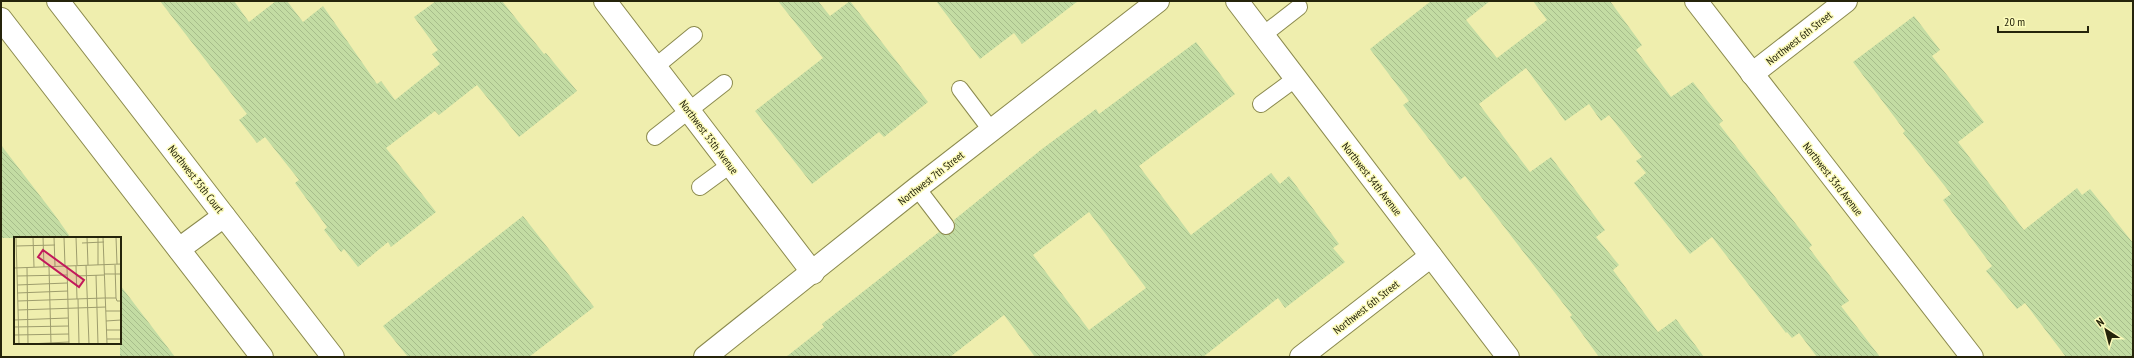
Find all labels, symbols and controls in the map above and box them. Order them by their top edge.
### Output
street label: Northwest 6th Street [1763,8,1835,68]
scale bar [1998,8,2088,34]
text: 20 m [2004,14,2025,29]
street label: Northwest 35th Avenue [676,97,742,177]
street label: Northwest 34th Avenue [1339,139,1405,219]
street label: Northwest 33rd Avenue [1800,139,1866,219]
street label: Northwest 35th Court [165,142,227,216]
street label: Northwest 7th Street [895,148,967,208]
inset map [14,237,121,344]
street label: Northwest 6th Street [1330,277,1402,337]
north arrow [2086,310,2126,350]
text: N [2094,314,2107,329]

